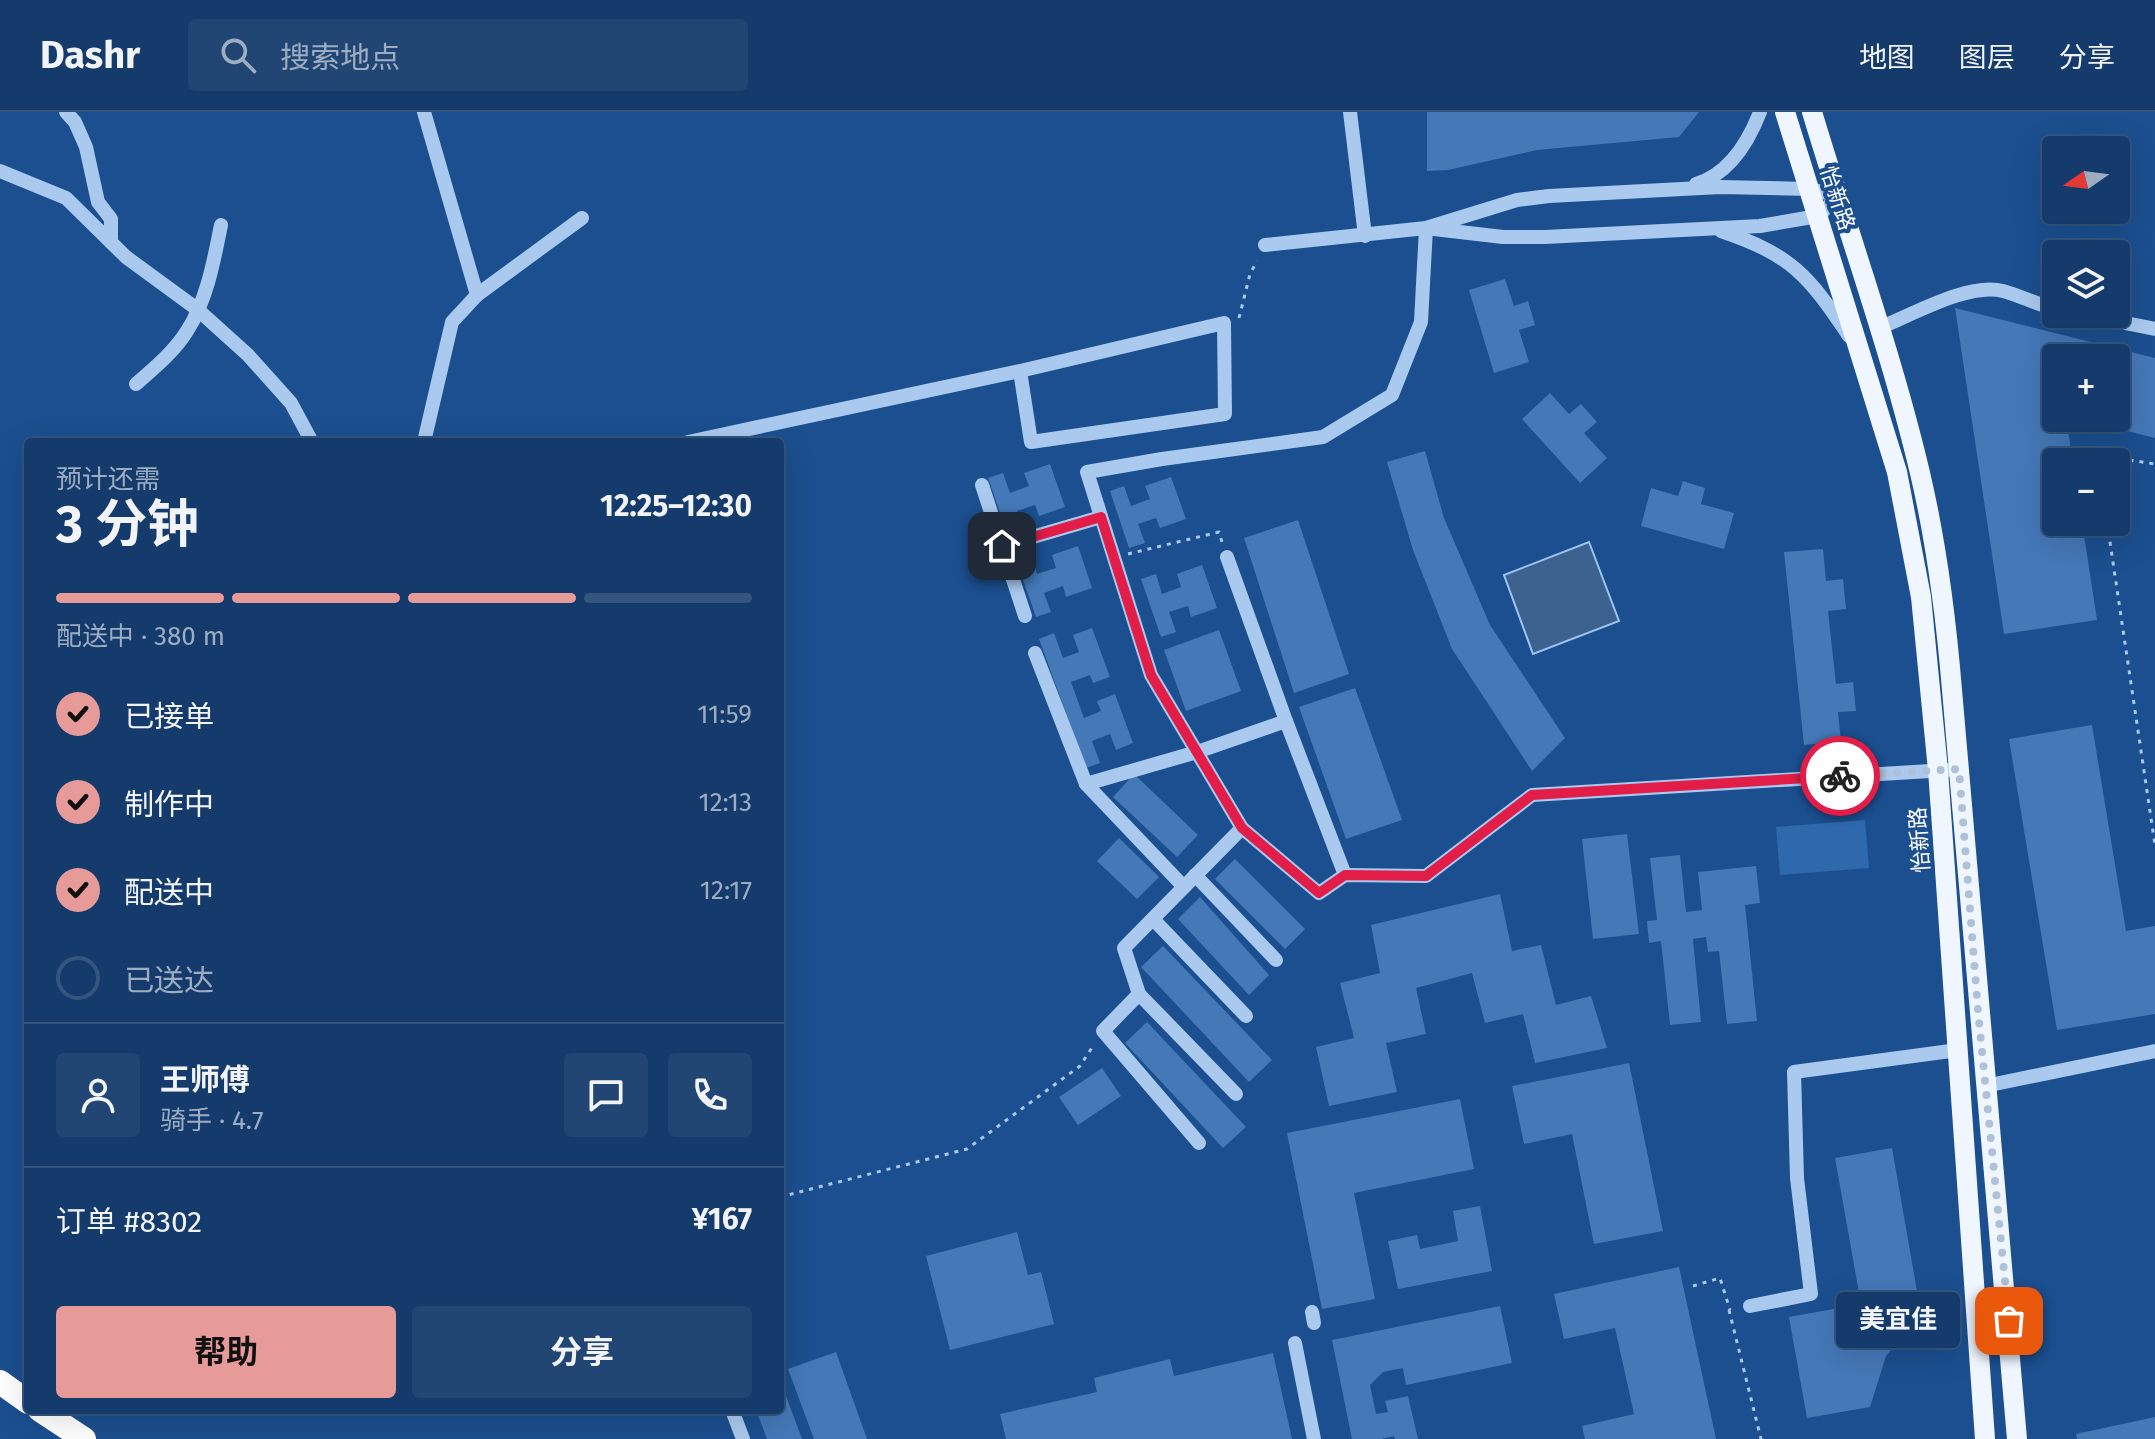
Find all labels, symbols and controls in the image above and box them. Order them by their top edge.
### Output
search box [188,19,748,91]
text: Dashr [40,32,140,78]
icon: search [216,33,260,77]
text: 搜索地点 [280,40,400,76]
text: 地图 [1859,41,1915,74]
text: 图层 [1959,41,2015,74]
text: 分享 [2059,41,2115,74]
north arrow [2042,136,2130,224]
map controls [2042,136,2130,536]
street label: 怡新路 [1814,163,1861,234]
button: layers [2042,240,2130,328]
button: + [2042,344,2130,432]
button: − [2042,448,2130,536]
text: 预计还需 [56,464,160,495]
text: 12:25–12:30 [600,488,752,524]
text: 3 分钟 [56,493,199,556]
pin [968,512,1036,580]
icon: home [980,524,1024,568]
text: 配送中 · 380 m [56,621,225,652]
icon: check [56,692,100,736]
text: 已接单 [124,699,214,735]
text: 11:59 [697,699,752,730]
courier [1800,736,1880,816]
icon: bike [1818,754,1862,798]
icon: check [56,780,100,824]
text: 制作中 [124,787,214,823]
text: 12:13 [698,787,752,818]
street label: 怡新路 [1904,806,1935,874]
icon: check [56,868,100,912]
text: 配送中 [124,875,214,911]
text: 12:17 [700,875,752,906]
text: 已送达 [124,963,214,999]
button: person [56,1053,140,1137]
button: chat [564,1053,648,1137]
button: phone [668,1053,752,1137]
text: 王师傅 [160,1062,250,1098]
text: 骑手 · 4.7 [160,1105,264,1136]
text: ¥167 [692,1201,752,1237]
text: 订单 #8302 [56,1204,202,1240]
pin [1975,1287,2043,1355]
callout: 美宜佳 [1837,1293,1961,1349]
icon: bag [1987,1299,2031,1343]
text: 美宜佳 [1859,1304,1937,1335]
button: 帮助 [56,1306,396,1398]
button: 分享 [412,1306,752,1398]

